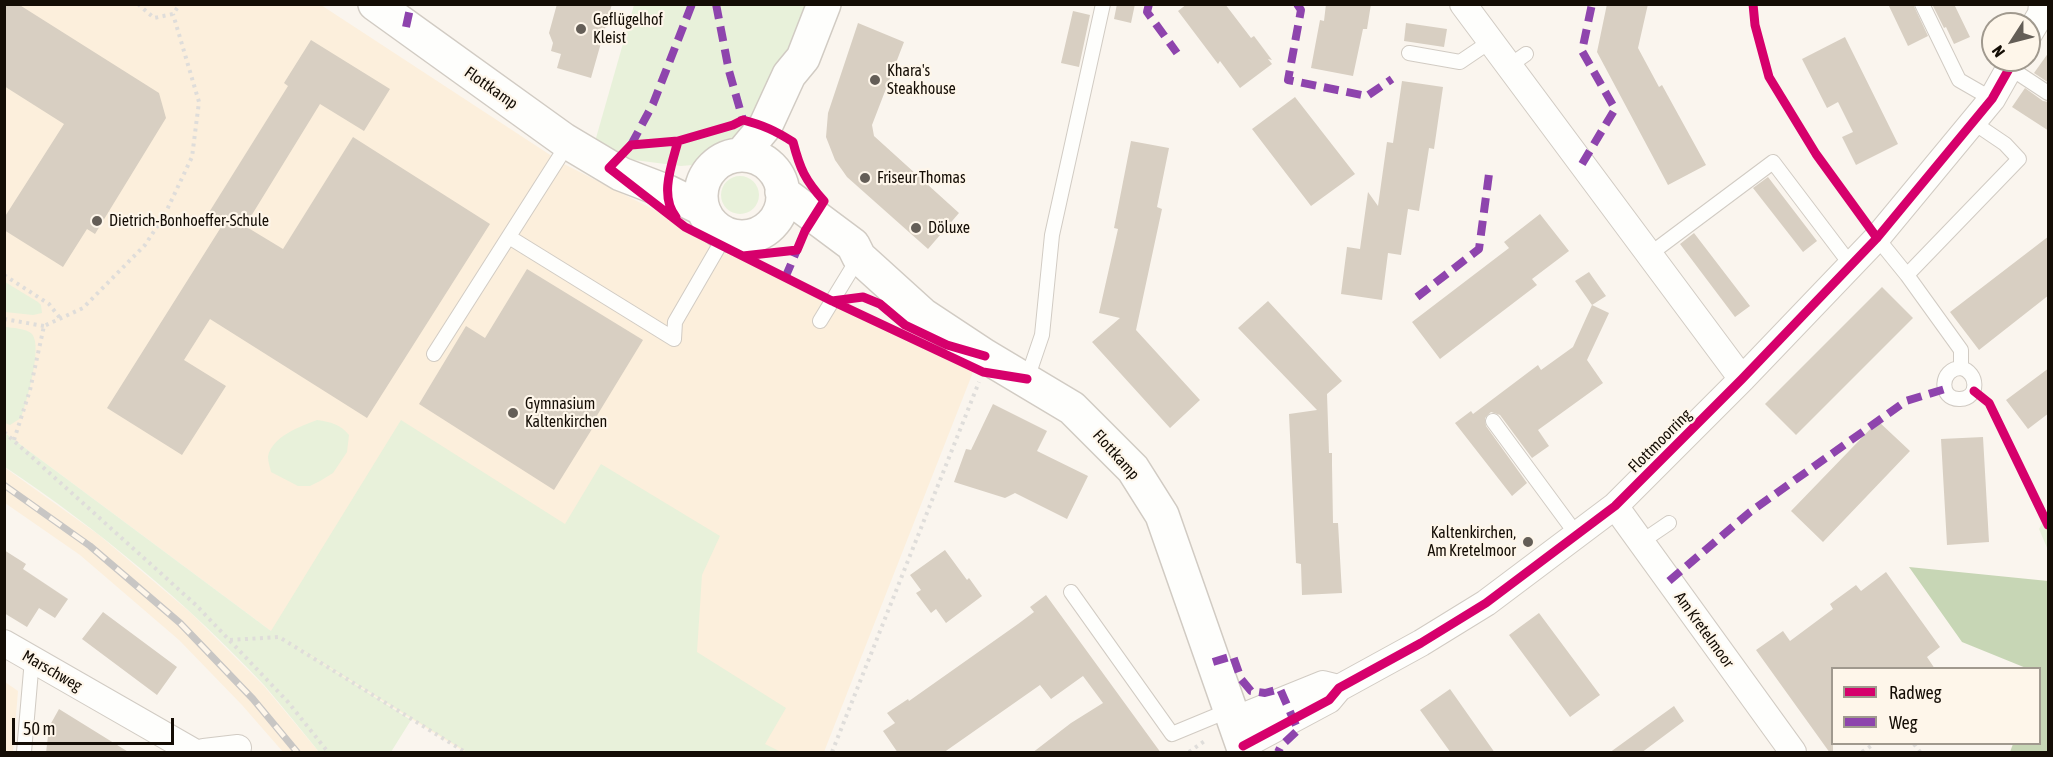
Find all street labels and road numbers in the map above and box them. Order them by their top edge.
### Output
street label: Flottkamp [461,63,521,113]
street label: Flottmoorring [1624,405,1696,477]
street label: Flottkamp [1089,426,1143,484]
street label: Am Kretelmoor [1670,589,1738,671]
street label: Marschweg [19,646,85,696]

